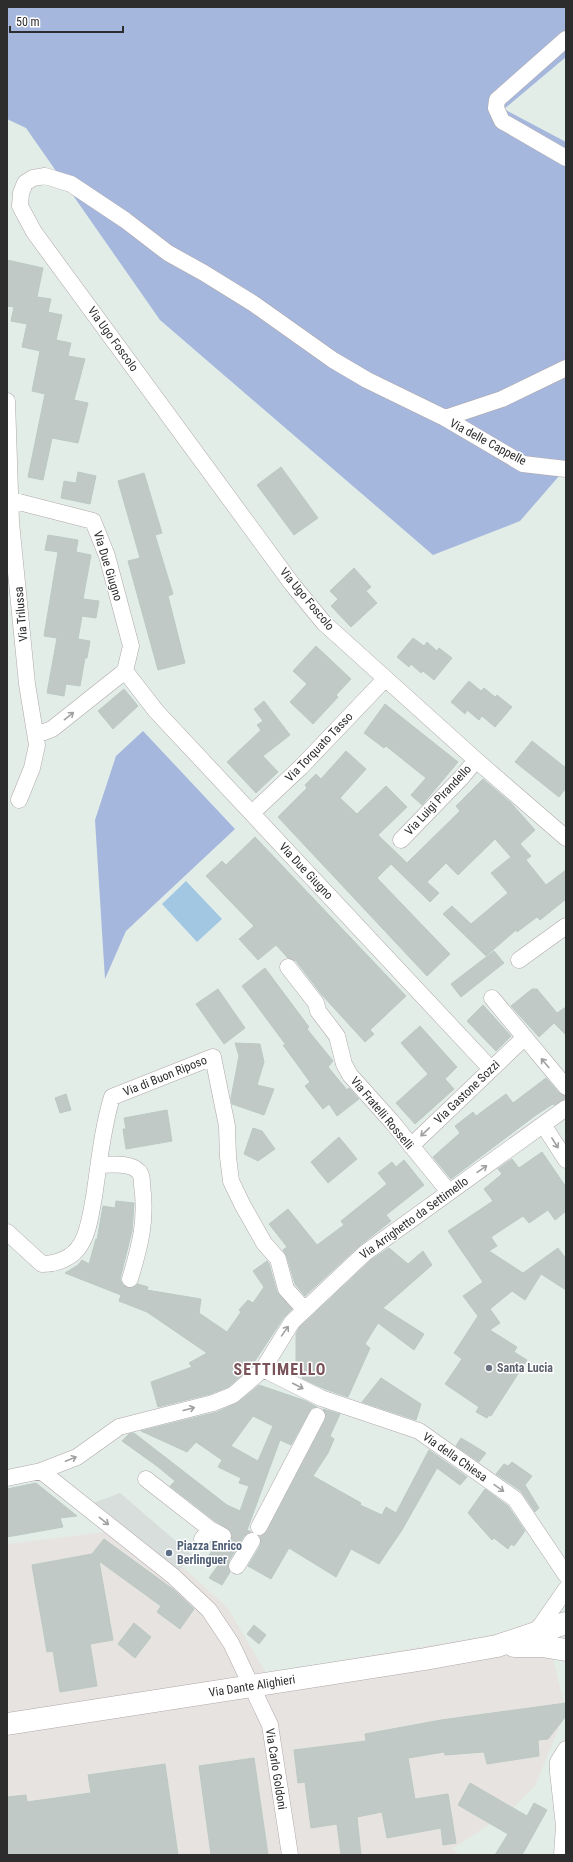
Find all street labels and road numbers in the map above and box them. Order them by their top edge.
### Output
street label: Via Ugo Foscolo [85,304,141,374]
street label: Via delle Cappelle [447,416,529,468]
street label: Via Due Giugno [91,529,125,603]
street label: Via Ugo Foscolo [277,565,337,633]
street label: Via Trilussa [12,586,30,642]
street label: Via Torquato Tasso [282,709,356,785]
street label: Via Luigi Pirandello [402,762,474,838]
street label: Via Due Giugno [276,840,336,902]
street label: Via di Buon Riposo [121,1053,209,1099]
street label: Via Gastone Sozzi [431,1057,503,1127]
street label: Via Fratelli Rosselli [348,1074,416,1152]
street label: Via Arrighetto da Settimello [357,1174,471,1262]
street label: Via della Chiesa [420,1430,490,1485]
street label: Via Dante Alighieri [208,1672,296,1700]
street label: Via Carlo Goldoni [263,1727,289,1811]

